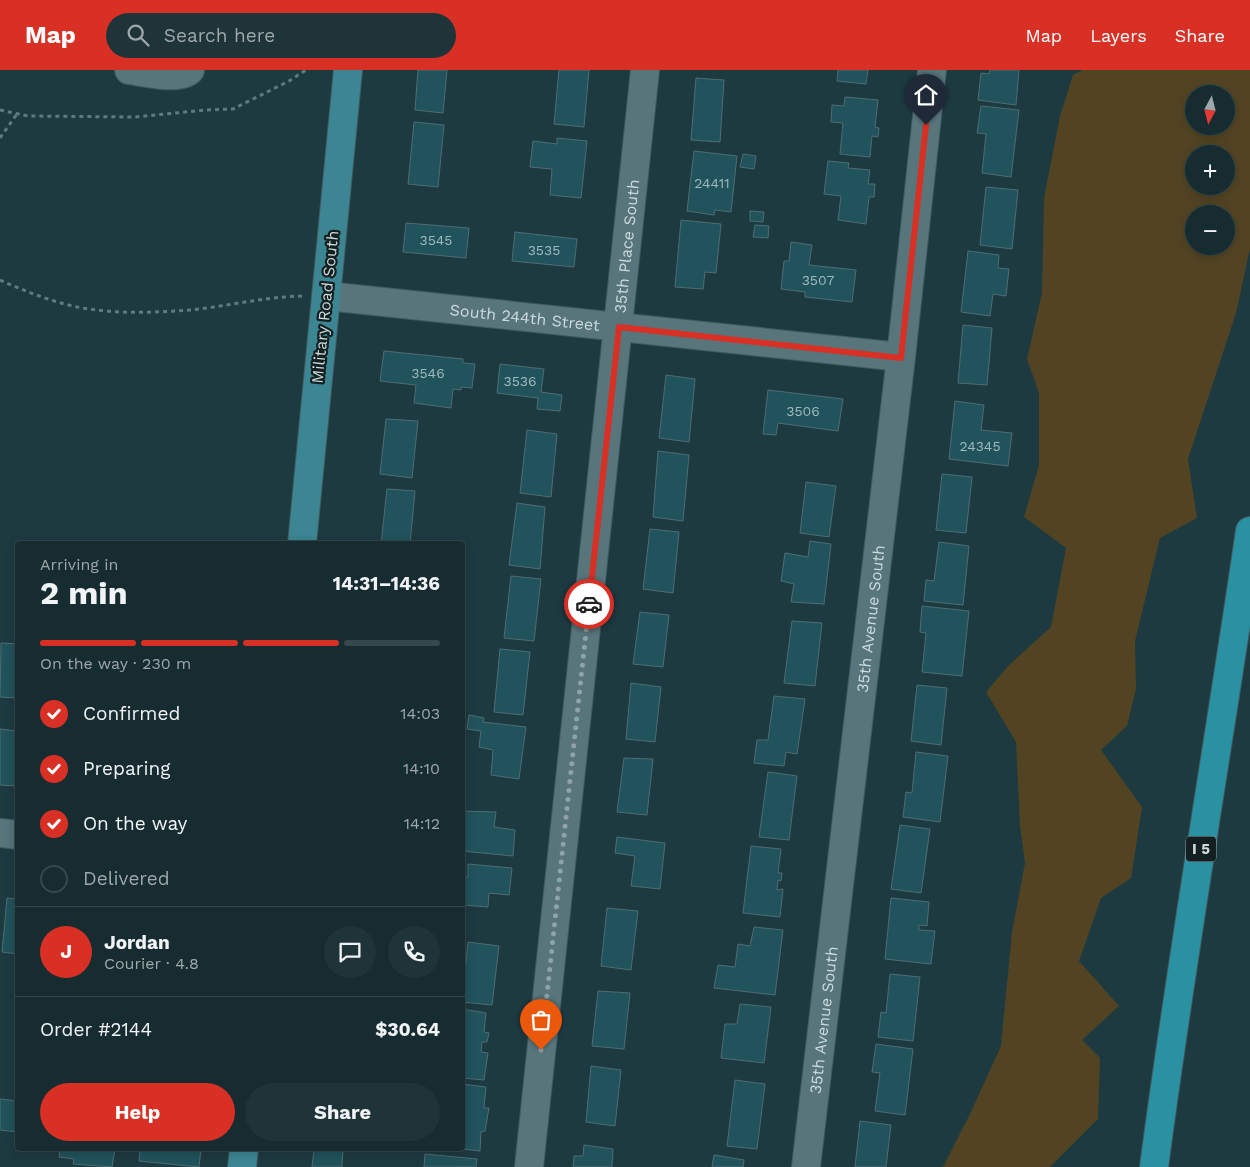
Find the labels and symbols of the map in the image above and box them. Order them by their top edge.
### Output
pin [905,74,947,125]
north arrow [1185,85,1235,135]
house number: 24411 [694,175,730,191]
street label: 35th Place South [610,178,643,314]
street label: Military Road South [308,230,342,384]
house number: 3545 [419,232,453,248]
house number: 3535 [528,242,560,258]
house number: 3507 [802,272,834,288]
street label: South 244th Street [449,300,601,334]
house number: 3546 [411,365,445,381]
house number: 3536 [504,373,536,389]
house number: 3506 [786,403,820,419]
house number: 24345 [959,438,1001,454]
street label: 35th Avenue South [852,544,888,694]
courier [564,579,614,629]
road number: I 5 [1186,836,1216,862]
street label: 35th Avenue South [805,945,841,1095]
pin [520,999,562,1050]

